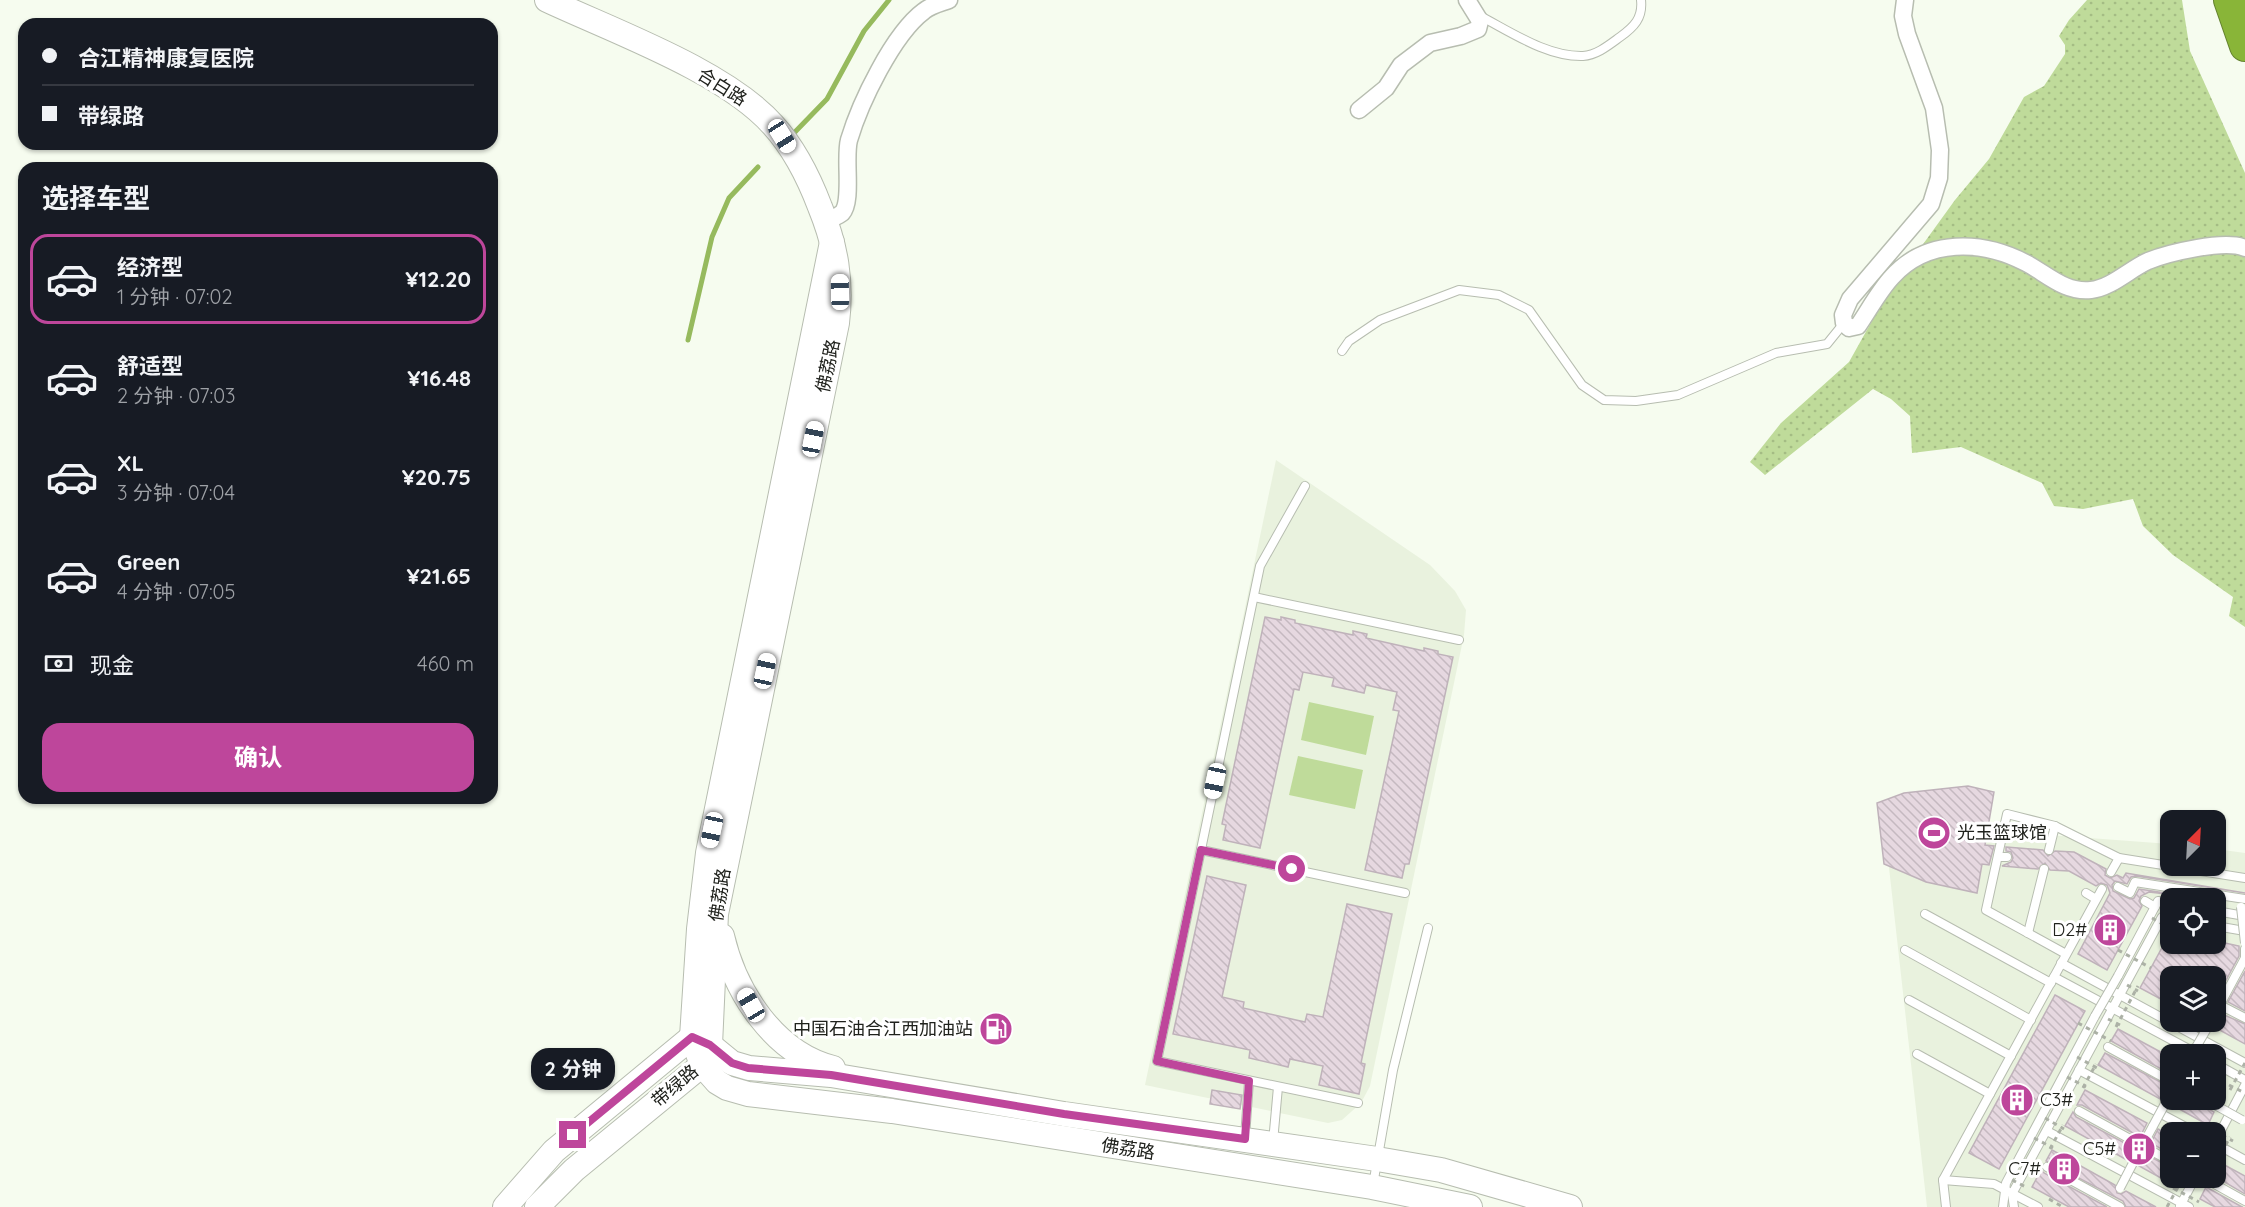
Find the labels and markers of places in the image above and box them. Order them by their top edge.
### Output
sports icon: 光玉篮球馆 [1916,815,1952,851]
place label: 光玉篮球馆 [1957,821,2047,844]
building icon: D2# [2092,912,2128,948]
place label: D2# [2052,918,2087,941]
fuel station icon: 中国石油合江西加油站 [978,1011,1014,1047]
place label: 中国石油合江西加油站 [793,1017,973,1040]
building icon: C3# [1999,1082,2035,1118]
place label: C3# [2040,1088,2073,1111]
building icon: C5# [2121,1131,2157,1167]
place label: C5# [2083,1137,2116,1160]
building icon: C7# [2046,1151,2082,1187]
place label: C7# [2008,1157,2041,1180]

